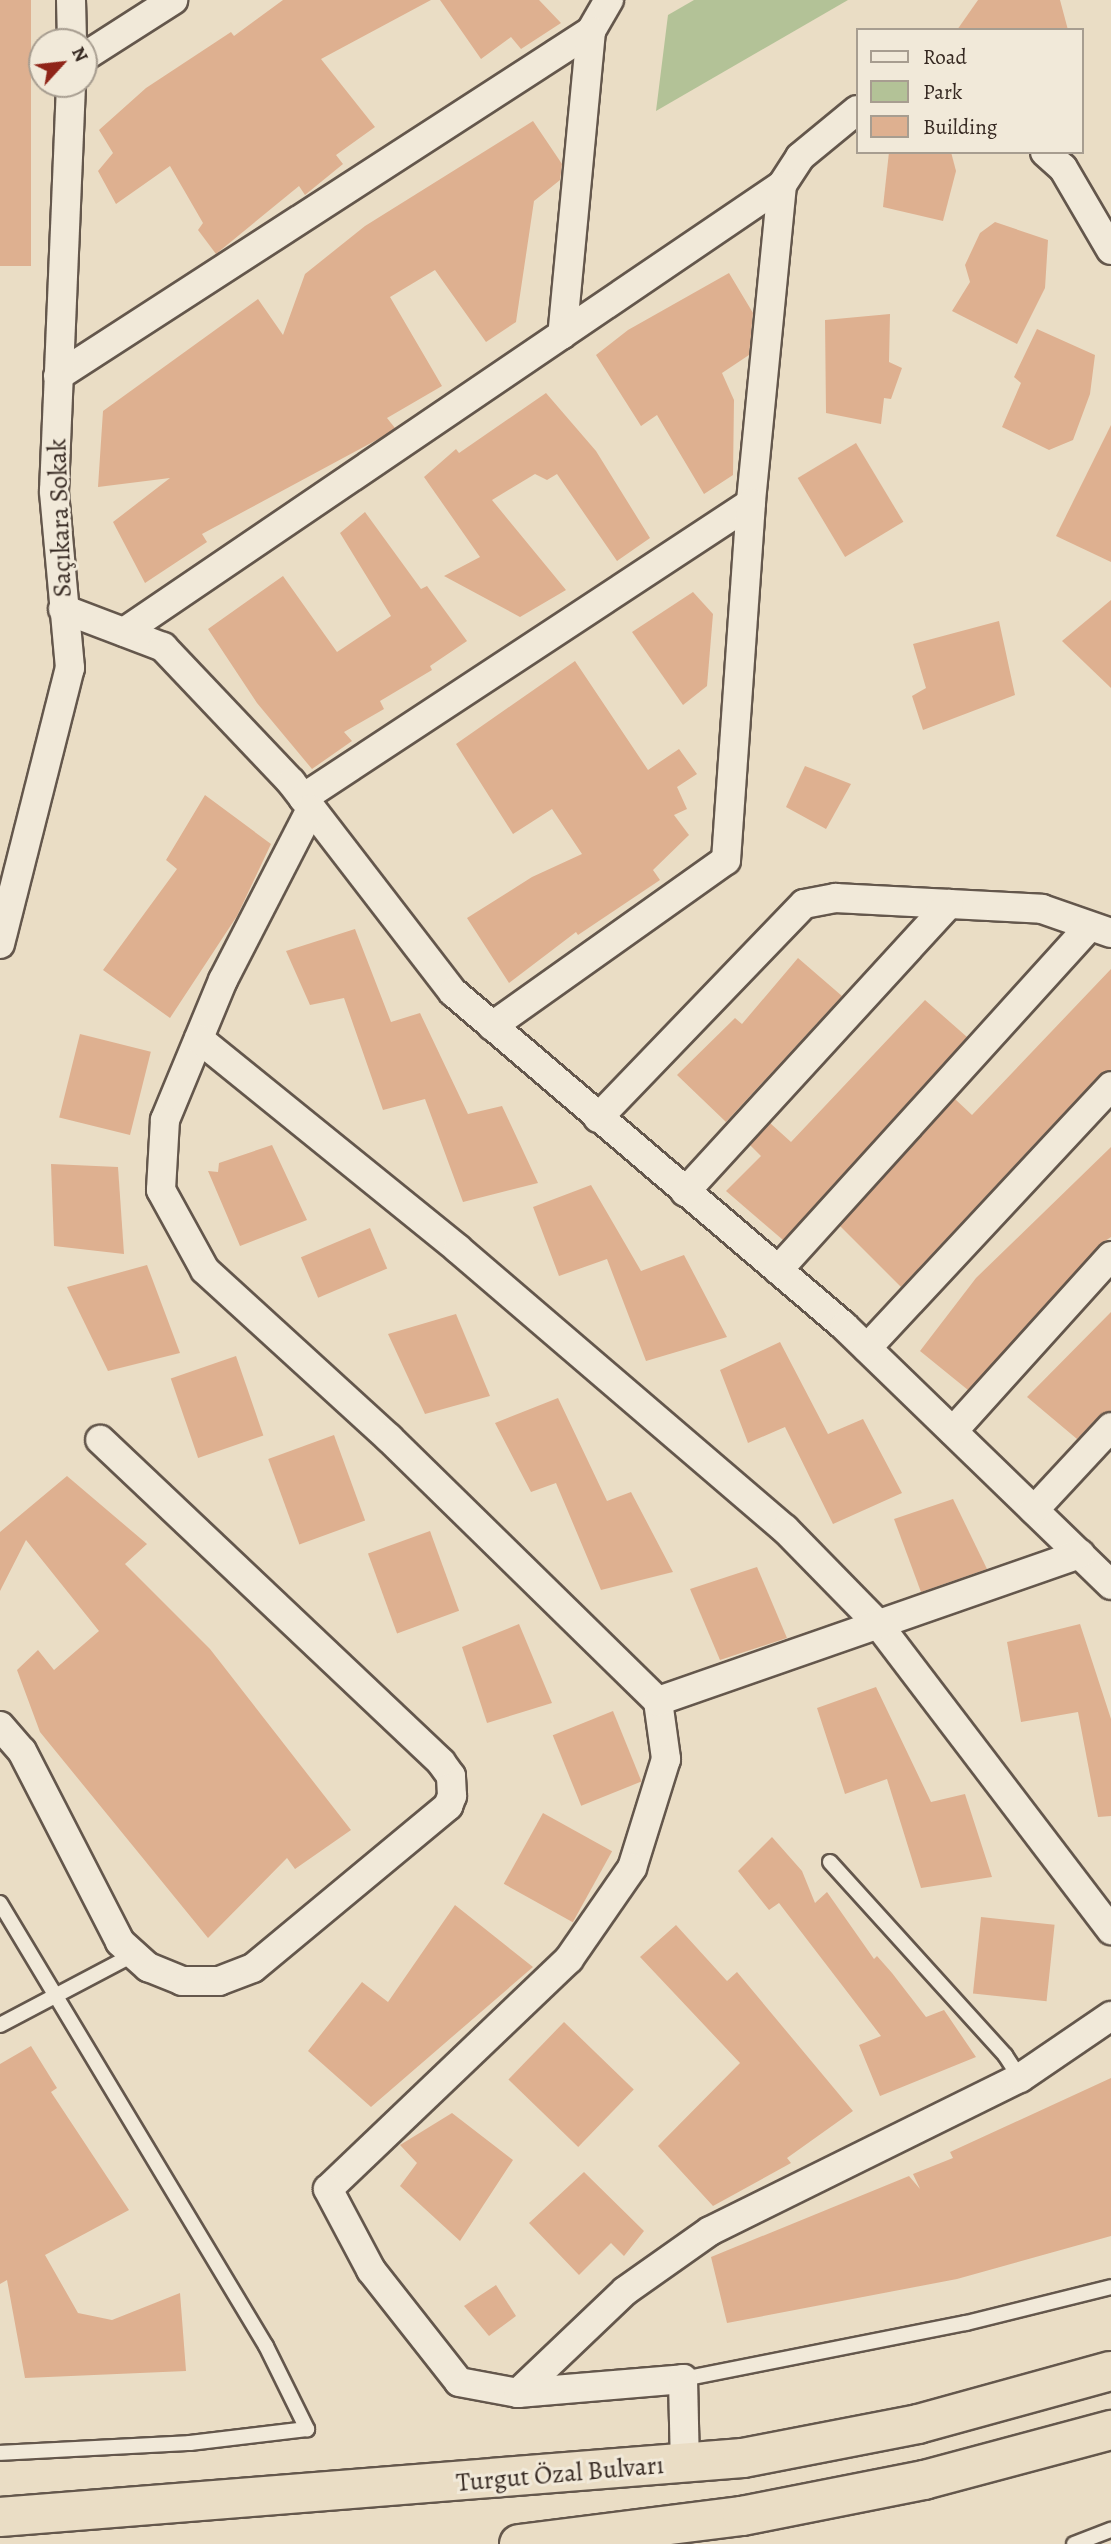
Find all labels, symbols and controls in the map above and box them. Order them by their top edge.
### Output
north arrow [28,28,98,98]
legend [856,28,1083,154]
text: N [65,42,95,66]
text: Road [923,43,967,71]
text: Park [923,78,962,106]
text: Building [923,113,997,141]
street label: Saçıkara Sokak [42,438,78,598]
street label: Turgut Özal Bulvarı [455,2449,665,2499]

